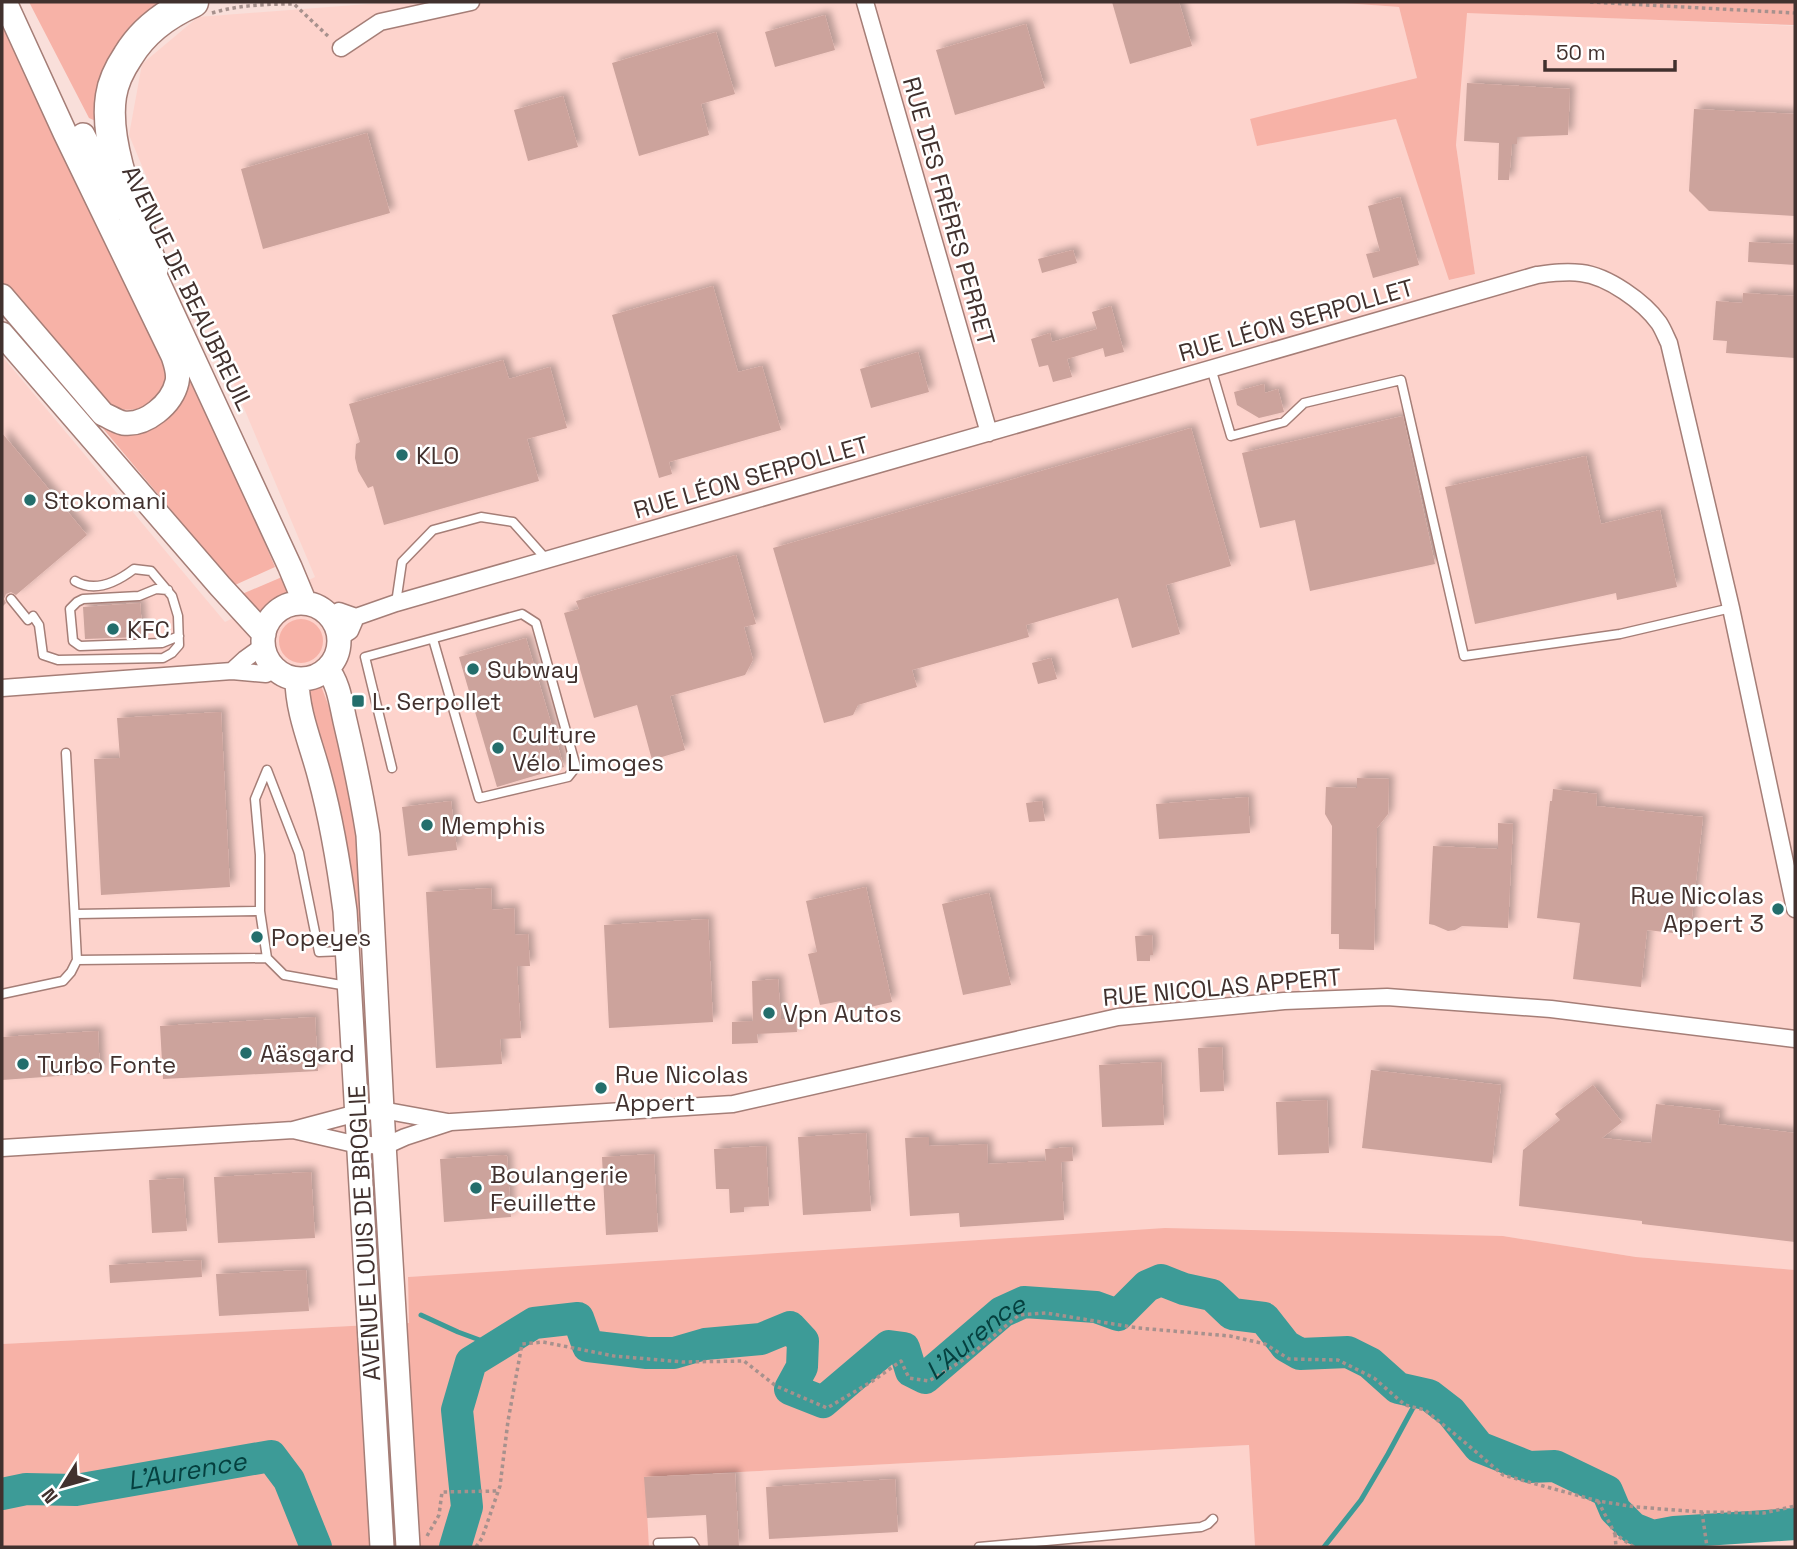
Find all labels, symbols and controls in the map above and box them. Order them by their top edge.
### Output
scale bar [1545,28,1674,72]
text: 50 m [1556,39,1606,66]
street label: RUE DES FRÈRES PERRET [896,73,1002,349]
street label: AVENUE DE BEAUBREUIL [115,160,261,416]
street label: RUE LÉON SERPOLLET [1175,272,1417,368]
street label: RUE LÉON SERPOLLET [630,429,872,525]
place label: KLO [416,440,459,471]
marker: KLO [394,447,410,463]
place label: Stokomani [44,485,166,516]
marker: Stokomani [22,492,38,508]
place label: KFC [127,614,170,645]
marker: KFC [105,621,121,637]
place label: Subway [487,654,579,685]
marker: Subway [465,661,481,677]
place label: L. Serpollet [372,686,501,717]
marker: L. Serpollet [350,693,366,709]
place label: Culture Vélo Limoges [512,719,664,778]
marker: Culture Vélo Limoges [490,740,506,756]
place label: Memphis [441,810,545,841]
marker: Memphis [419,817,435,833]
place label: Rue Nicolas Appert 3 [1631,880,1764,939]
marker: Rue Nicolas Appert 3 [1770,901,1786,917]
place label: Popeyes [271,922,371,953]
marker: Popeyes [249,929,265,945]
street label: RUE NICOLAS APPERT [1101,961,1343,1013]
place label: Vpn Autos [783,998,902,1029]
marker: Vpn Autos [761,1005,777,1021]
place label: Aäsgard [260,1038,355,1069]
marker: Aäsgard [238,1045,254,1061]
place label: Turbo Fonte [37,1049,176,1080]
marker: Turbo Fonte [15,1056,31,1072]
place label: Rue Nicolas Appert [615,1059,748,1118]
marker: Rue Nicolas Appert [593,1080,609,1096]
street label: AVENUE LOUIS DE BROGLIE [341,1084,387,1382]
place label: Boulangerie Feuillette [490,1159,629,1218]
marker: Boulangerie Feuillette [468,1180,484,1196]
water label: L'Aurence [918,1286,1032,1387]
water label: L'Aurence [125,1443,250,1498]
north arrow [28,1451,98,1521]
text: N [36,1483,64,1509]

